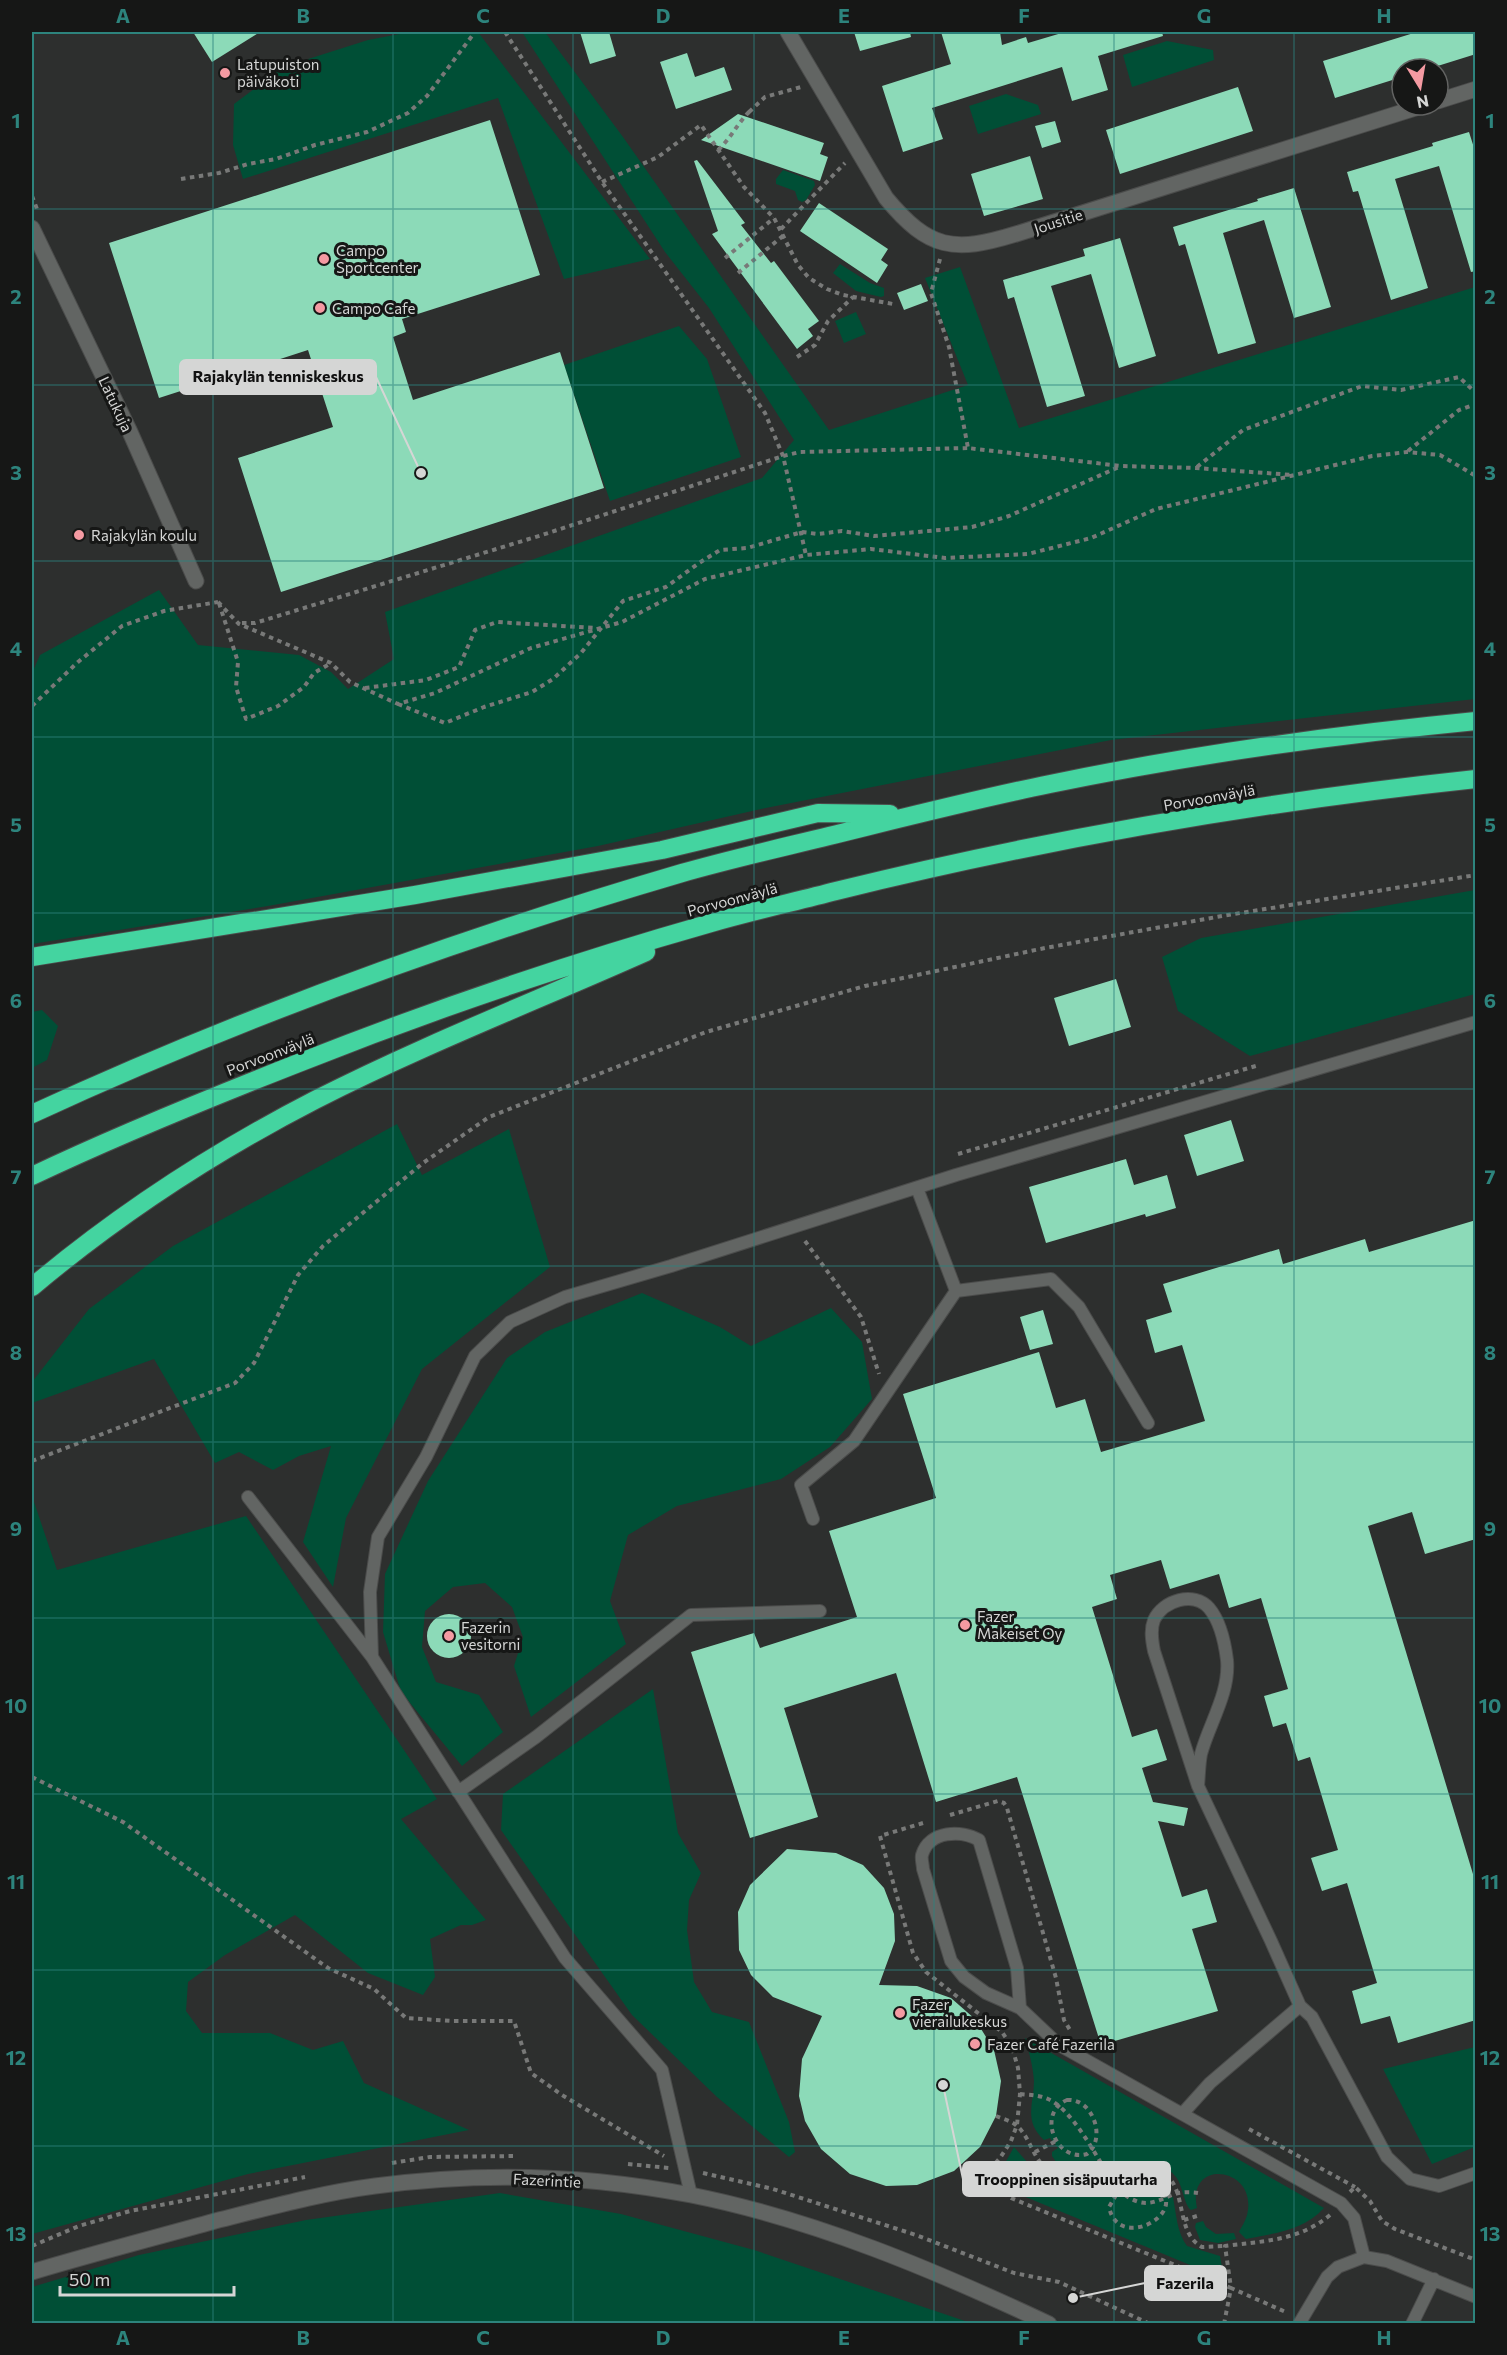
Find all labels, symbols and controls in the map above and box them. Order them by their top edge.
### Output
text: A [116,3,130,27]
text: B [296,3,310,27]
text: C [476,3,490,27]
text: D [656,3,670,27]
text: E [838,3,850,27]
text: F [1018,3,1030,27]
text: G [1197,3,1211,27]
text: H [1377,3,1392,27]
place label: Latupuiston päiväkoti [237,55,319,90]
north arrow [1390,57,1450,117]
marker: Latupuiston päiväkoti [218,66,232,80]
text: N [1415,92,1431,113]
text: 1 [11,108,21,132]
text: 1 [1485,108,1495,132]
street label: Jousitie [1031,205,1085,237]
place label: Campo Sportcenter [336,241,419,276]
marker: Campo Sportcenter [317,252,331,266]
text: 2 [10,284,22,308]
text: 2 [1484,284,1496,308]
place label: Campo Cafe [332,299,416,317]
marker: Campo Cafe [313,301,327,315]
callout: Rajakylän tenniskeskus [180,360,376,394]
text: Rajakylän tenniskeskus [192,366,364,385]
street label: Latukuja [95,373,137,435]
text: 3 [10,460,22,484]
text: 3 [1484,460,1496,484]
place label: Rajakylän koulu [91,526,197,544]
marker: Rajakylän koulu [72,528,86,542]
text: 4 [10,636,22,660]
text: 4 [1484,636,1496,660]
street label: Porvoonväylä [1162,780,1256,814]
text: 5 [10,812,22,836]
text: 5 [1484,812,1496,836]
street label: Porvoonväylä [685,878,779,920]
text: 6 [10,988,22,1012]
text: 6 [1484,988,1496,1012]
street label: Porvoonväylä [224,1029,316,1079]
text: 7 [11,1164,22,1188]
text: 7 [1485,1164,1496,1188]
text: 8 [10,1340,22,1364]
text: 8 [1484,1340,1496,1364]
text: 9 [10,1516,22,1540]
text: 9 [1484,1516,1496,1540]
place label: Fazer Makeiset Oy [977,1607,1063,1642]
place label: Fazerin vesitorni [461,1618,520,1653]
marker: Fazer Makeiset Oy [958,1618,972,1632]
marker: Fazerin vesitorni [442,1629,456,1643]
text: 10 [5,1693,27,1717]
text: 10 [1479,1693,1501,1717]
text: 11 [7,1869,25,1893]
text: 11 [1481,1869,1499,1893]
place label: Fazer vierailukeskus [912,1995,1007,2030]
marker: Fazer vierailukeskus [893,2006,907,2020]
place label: Fazer Café Fazerila [987,2035,1115,2053]
marker: Fazer Café Fazerila [968,2037,982,2051]
text: 12 [6,2045,26,2069]
text: 12 [1480,2045,1500,2069]
callout: Trooppinen sisäpuutarha [963,2162,1170,2196]
street label: Fazerintie [513,2169,581,2191]
text: Trooppinen sisäpuutarha [974,2169,1158,2188]
text: 13 [6,2221,26,2245]
text: 13 [1480,2221,1500,2245]
scale bar [60,2259,234,2297]
callout: Fazerila [1145,2266,1226,2300]
text: 50 m [69,2268,110,2290]
text: Fazerila [1156,2273,1214,2292]
text: A [116,2325,130,2349]
text: B [296,2325,310,2349]
text: C [476,2325,490,2349]
text: D [656,2325,670,2349]
text: E [838,2325,850,2349]
text: F [1018,2325,1030,2349]
text: G [1197,2325,1211,2349]
text: H [1377,2325,1392,2349]

